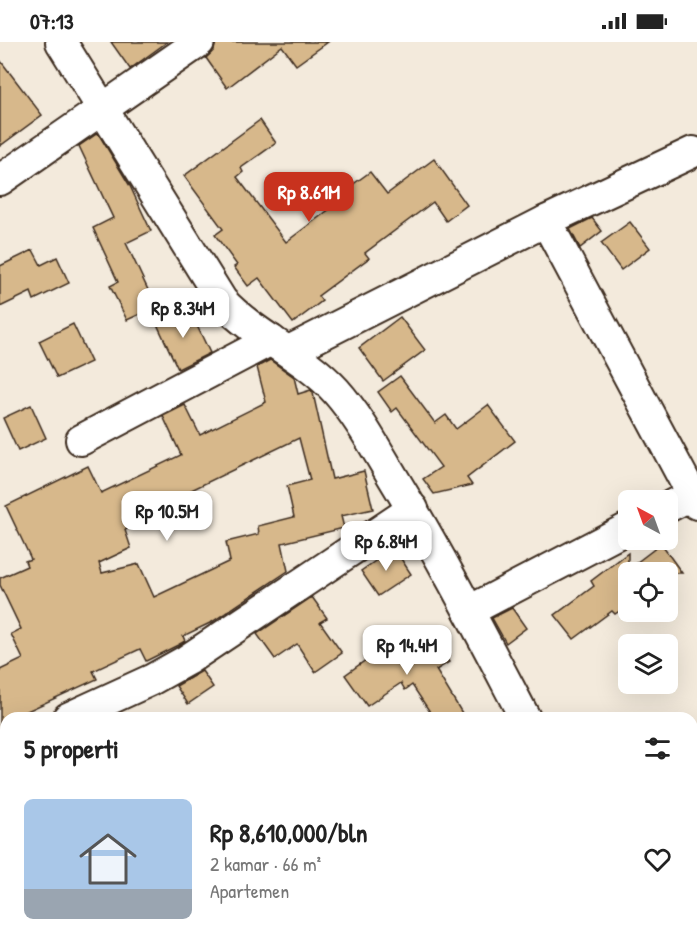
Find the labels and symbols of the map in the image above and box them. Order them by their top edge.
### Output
pin: Rp 8.61M [247,172,371,223]
pin: Rp 8.34M [121,288,245,339]
north arrow [618,490,678,550]
pin: Rp 10.5M [105,491,229,542]
pin: Rp 6.84M [324,521,448,572]
pin: Rp 14.4M [345,625,469,676]

